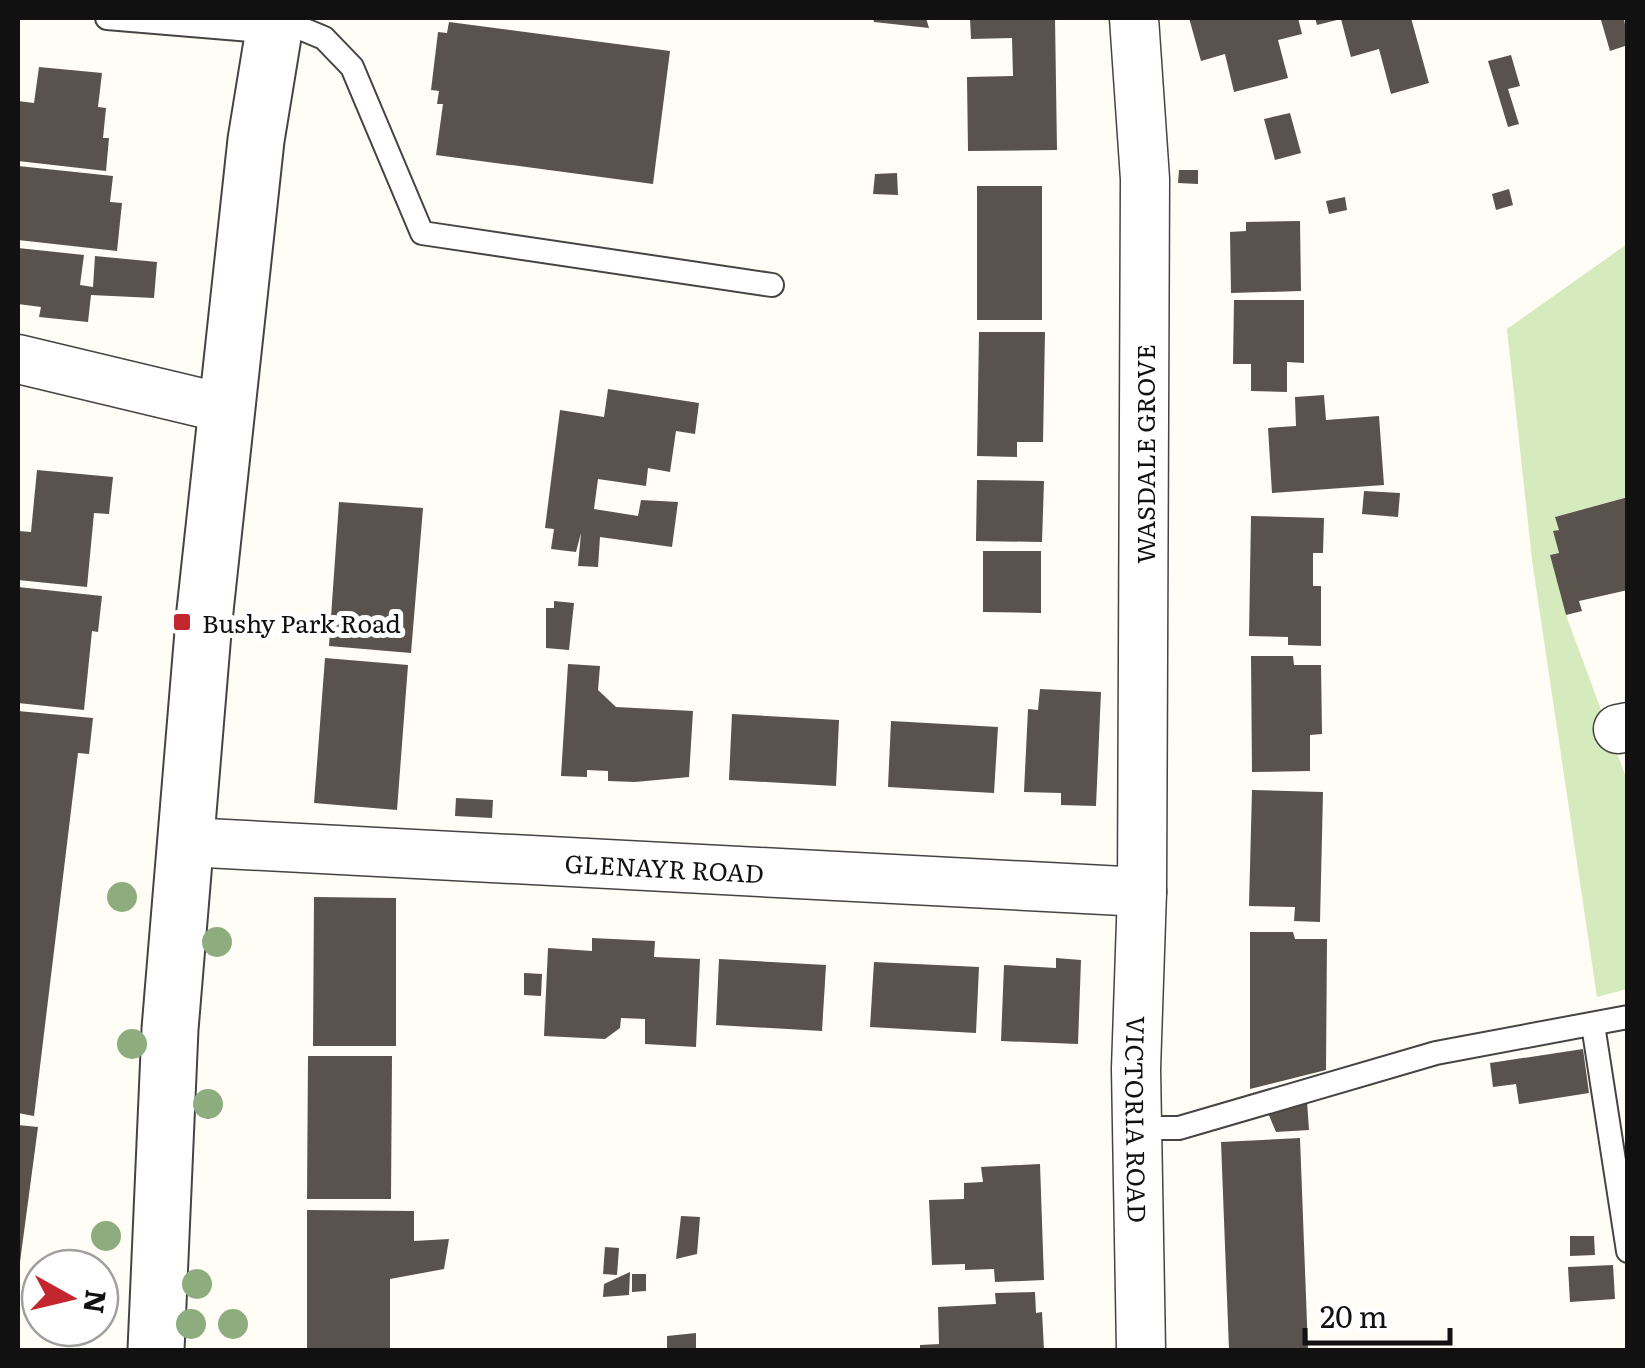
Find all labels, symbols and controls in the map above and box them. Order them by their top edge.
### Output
street label: WASDALE GROVE [1126,344,1163,564]
place label: Bushy Park Road [202,604,401,641]
marker: Bushy Park Road [171,611,193,633]
street label: GLENAYR ROAD [564,843,765,891]
street label: VICTORIA ROAD [1117,1015,1157,1223]
north arrow [20,1248,120,1348]
scale bar [1305,1283,1450,1345]
text: N [74,1287,119,1316]
text: 20 m [1320,1293,1388,1337]

